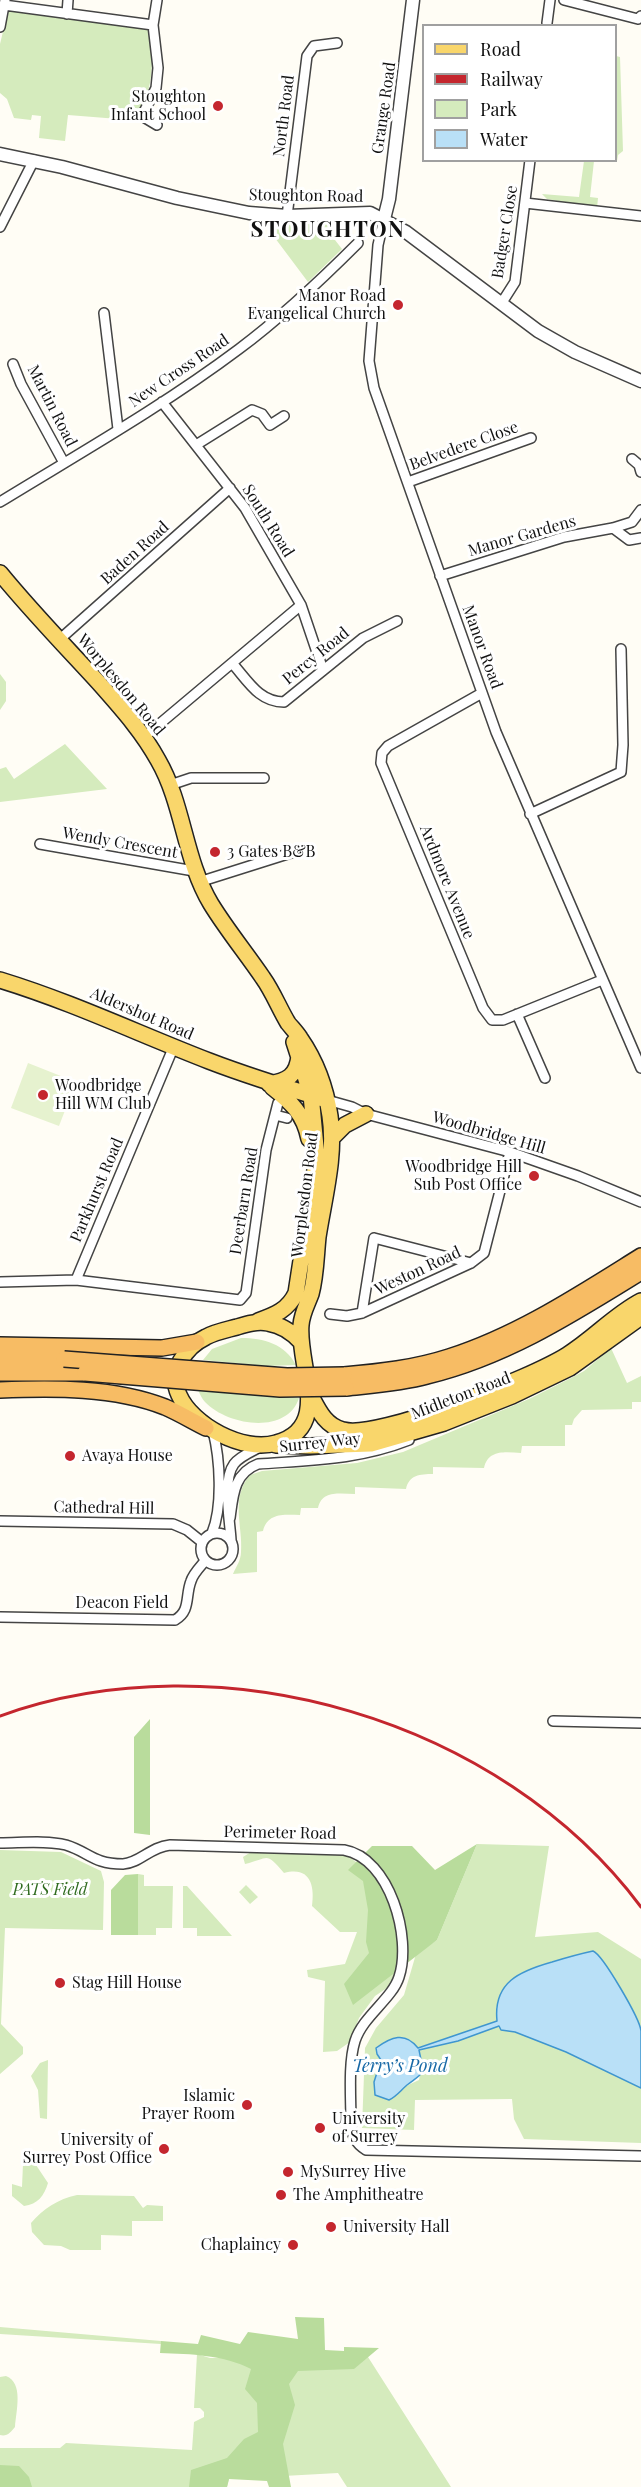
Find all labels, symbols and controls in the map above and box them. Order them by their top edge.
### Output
legend [422,24,617,162]
text: Road [480,37,521,61]
street label: Grange Road [368,61,400,155]
text: Railway [480,67,543,91]
street label: North Road [269,74,299,158]
place label: Stoughton Infant School [111,87,206,125]
text: Park [480,97,517,121]
marker: Stoughton Infant School [211,99,225,113]
text: Water [480,127,528,151]
street label: Badger Close [488,184,522,280]
street label: Stoughton Road [249,185,363,207]
district label: STOUGHTON [250,217,406,243]
place label: Manor Road Evangelical Church [248,286,386,324]
marker: Manor Road Evangelical Church [391,298,405,312]
street label: New Cross Road [125,330,233,412]
street label: Martin Road [23,362,81,450]
street label: Belvedere Close [407,417,521,475]
street label: South Road [238,481,298,561]
street label: Manor Gardens [466,511,578,561]
street label: Baden Road [97,517,173,589]
street label: Manor Road [458,603,506,691]
street label: Percy Road [279,623,353,689]
street label: Worplesdon Road [73,630,169,740]
street label: Ardmore Avenue [415,822,479,942]
street label: Wendy Crescent [61,823,179,863]
place label: 3 Gates B&B [227,842,316,862]
marker: 3 Gates B&B [208,845,222,859]
street label: Aldershot Road [87,984,197,1044]
place label: Woodbridge Hill WM Club [55,1076,151,1114]
marker: Woodbridge Hill WM Club [36,1088,50,1102]
street label: Woodbridge Hill [430,1108,548,1158]
street label: Worplesdon Road [288,1131,322,1259]
street label: Parkhurst Road [66,1135,128,1245]
street label: Deerbarn Road [226,1146,262,1256]
place label: Woodbridge Hill Sub Post Office [405,1157,522,1195]
marker: Woodbridge Hill Sub Post Office [527,1169,541,1183]
street label: Weston Road [372,1243,464,1299]
street label: Midleton Road [409,1368,513,1424]
street label: Surrey Way [278,1429,362,1457]
place label: Avaya House [82,1446,173,1466]
marker: Avaya House [63,1449,77,1463]
street label: Cathedral Hill [53,1498,155,1518]
street label: Deacon Field [75,1593,169,1613]
street label: Perimeter Road [224,1822,336,1844]
park label: PATS Field [13,1880,87,1900]
place label: Stag Hill House [72,1973,182,1993]
marker: Stag Hill House [53,1976,67,1990]
water label: Terry’s Pond [352,2055,448,2077]
place label: Islamic Prayer Room [141,2086,235,2124]
marker: Islamic Prayer Room [240,2098,254,2112]
place label: University of Surrey [332,2109,405,2147]
marker: University of Surrey [313,2121,327,2135]
place label: University of Surrey Post Office [23,2130,152,2168]
marker: University of Surrey Post Office [157,2142,171,2156]
place label: MySurrey Hive [300,2162,406,2182]
marker: MySurrey Hive [281,2165,295,2179]
place label: The Amphitheatre [293,2185,424,2205]
marker: The Amphitheatre [274,2188,288,2202]
place label: University Hall [343,2217,450,2237]
marker: University Hall [324,2220,338,2234]
place label: Chaplaincy [201,2235,281,2255]
marker: Chaplaincy [286,2238,300,2252]

